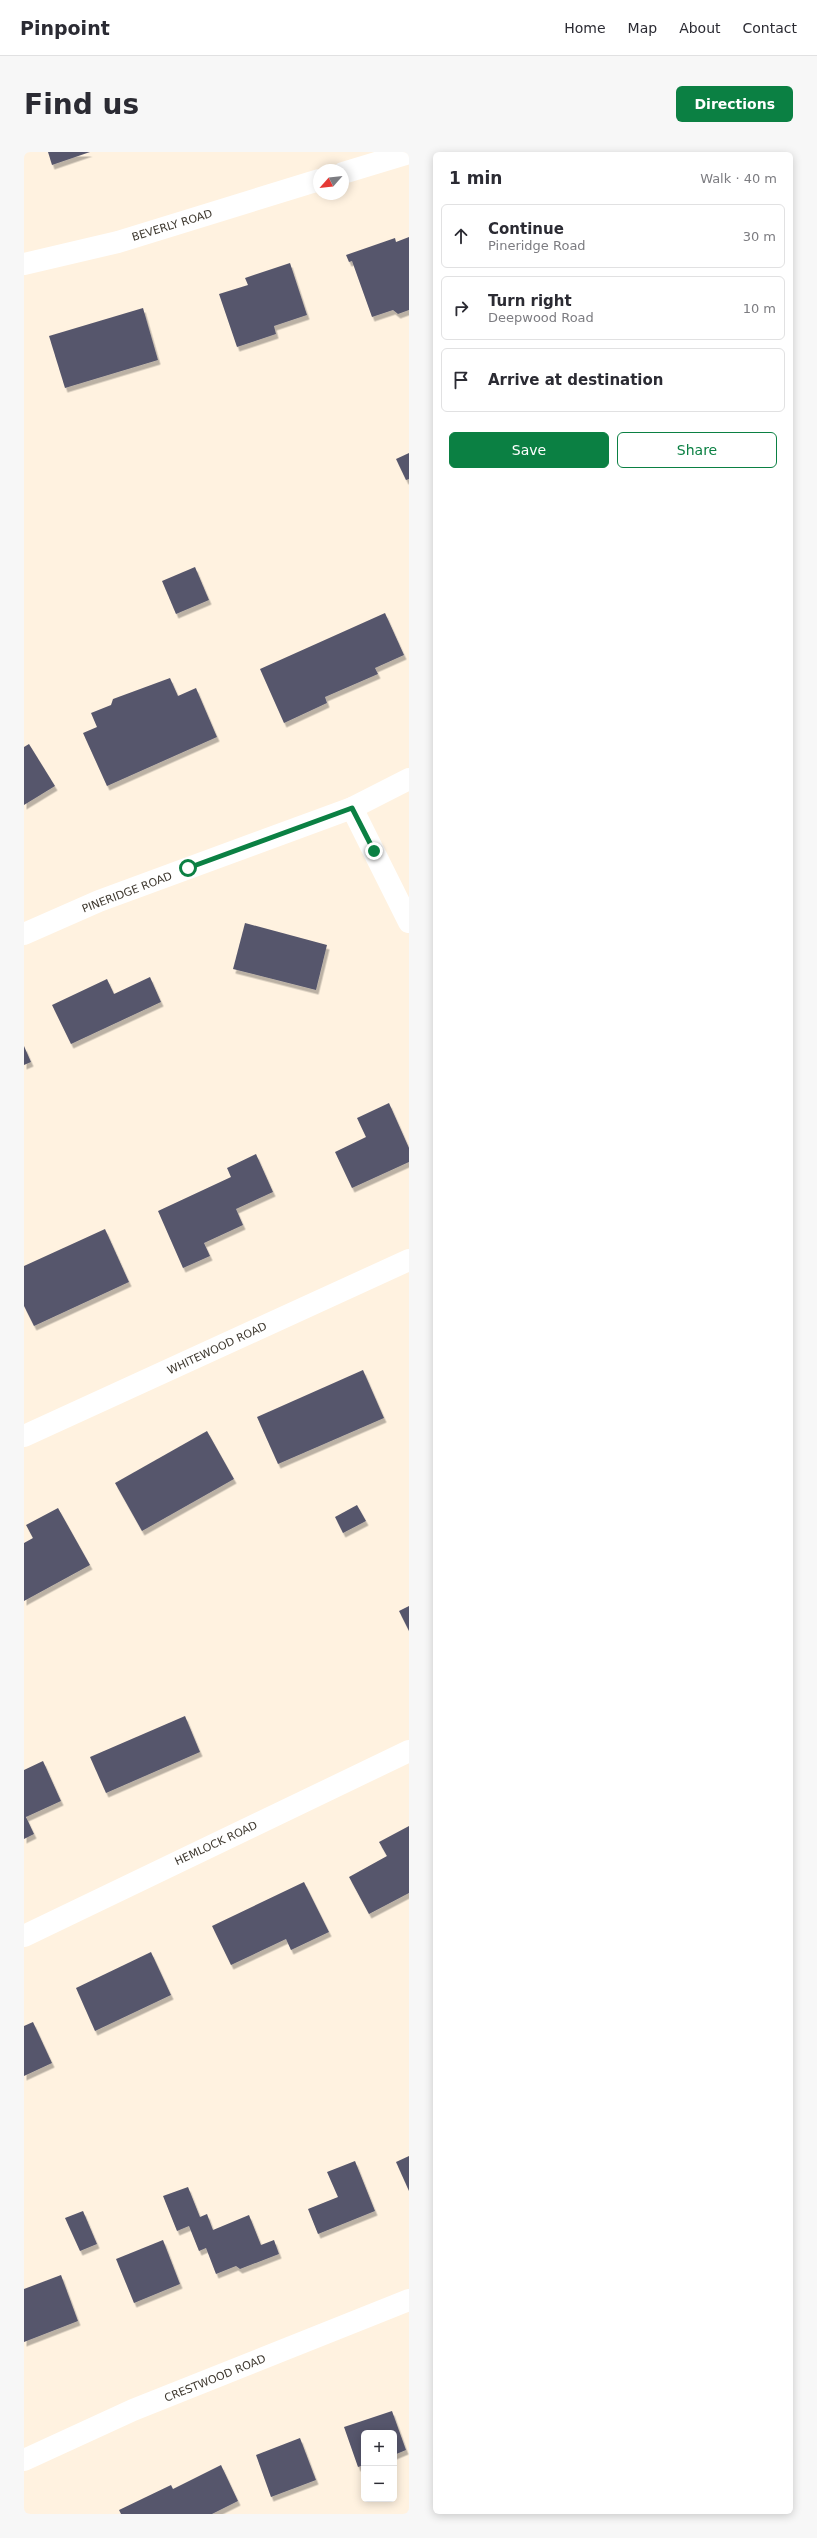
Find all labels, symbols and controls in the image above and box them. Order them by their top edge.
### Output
text: Pinpoint [20,17,110,39]
text: Home [564,20,606,36]
text: Map [628,20,657,36]
text: About [679,20,721,36]
text: Contact [743,20,797,36]
button: Directions [676,86,793,122]
text: Find us [24,88,139,121]
north arrow [313,164,349,200]
text: 1 min [449,168,502,188]
text: Walk · 40 m [700,171,777,186]
street label: BEVERLY ROAD [130,207,214,244]
text: Continue [488,220,564,238]
icon: ahead [450,225,472,247]
text: 30 m [743,229,776,244]
text: Pineridge Road [488,238,586,253]
text: Turn right [488,292,572,310]
icon: right [450,297,472,319]
text: 10 m [743,301,776,316]
text: Deepwood Road [488,310,594,325]
icon: arrive [450,369,472,391]
text: Arrive at destination [488,371,663,389]
button: Save [449,432,609,468]
button: Share [617,432,777,468]
route end [365,842,383,860]
route start [179,859,197,877]
street label: PINERIDGE ROAD [80,869,174,916]
street label: WHITEWOOD ROAD [165,1320,269,1377]
street label: HEMLOCK ROAD [173,1819,260,1868]
street label: CRESTWOOD ROAD [163,2352,268,2405]
map controls [361,2430,397,2502]
button: + [361,2430,397,2466]
button: − [361,2466,397,2502]

